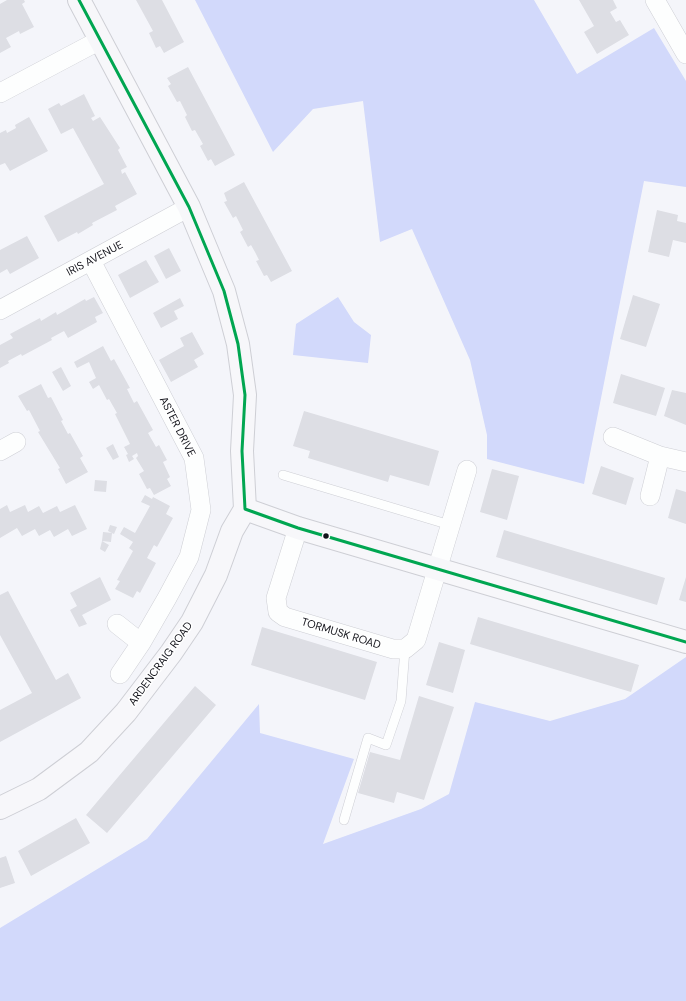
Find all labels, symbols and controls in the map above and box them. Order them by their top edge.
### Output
street label: IRIS AVENUE [65,239,125,279]
street label: ASTER DRIVE [156,395,198,459]
unlabelled marker [321,531,331,541]
street label: TORMUSK ROAD [300,616,382,652]
street label: ARDENCRAIG ROAD [126,620,196,708]

